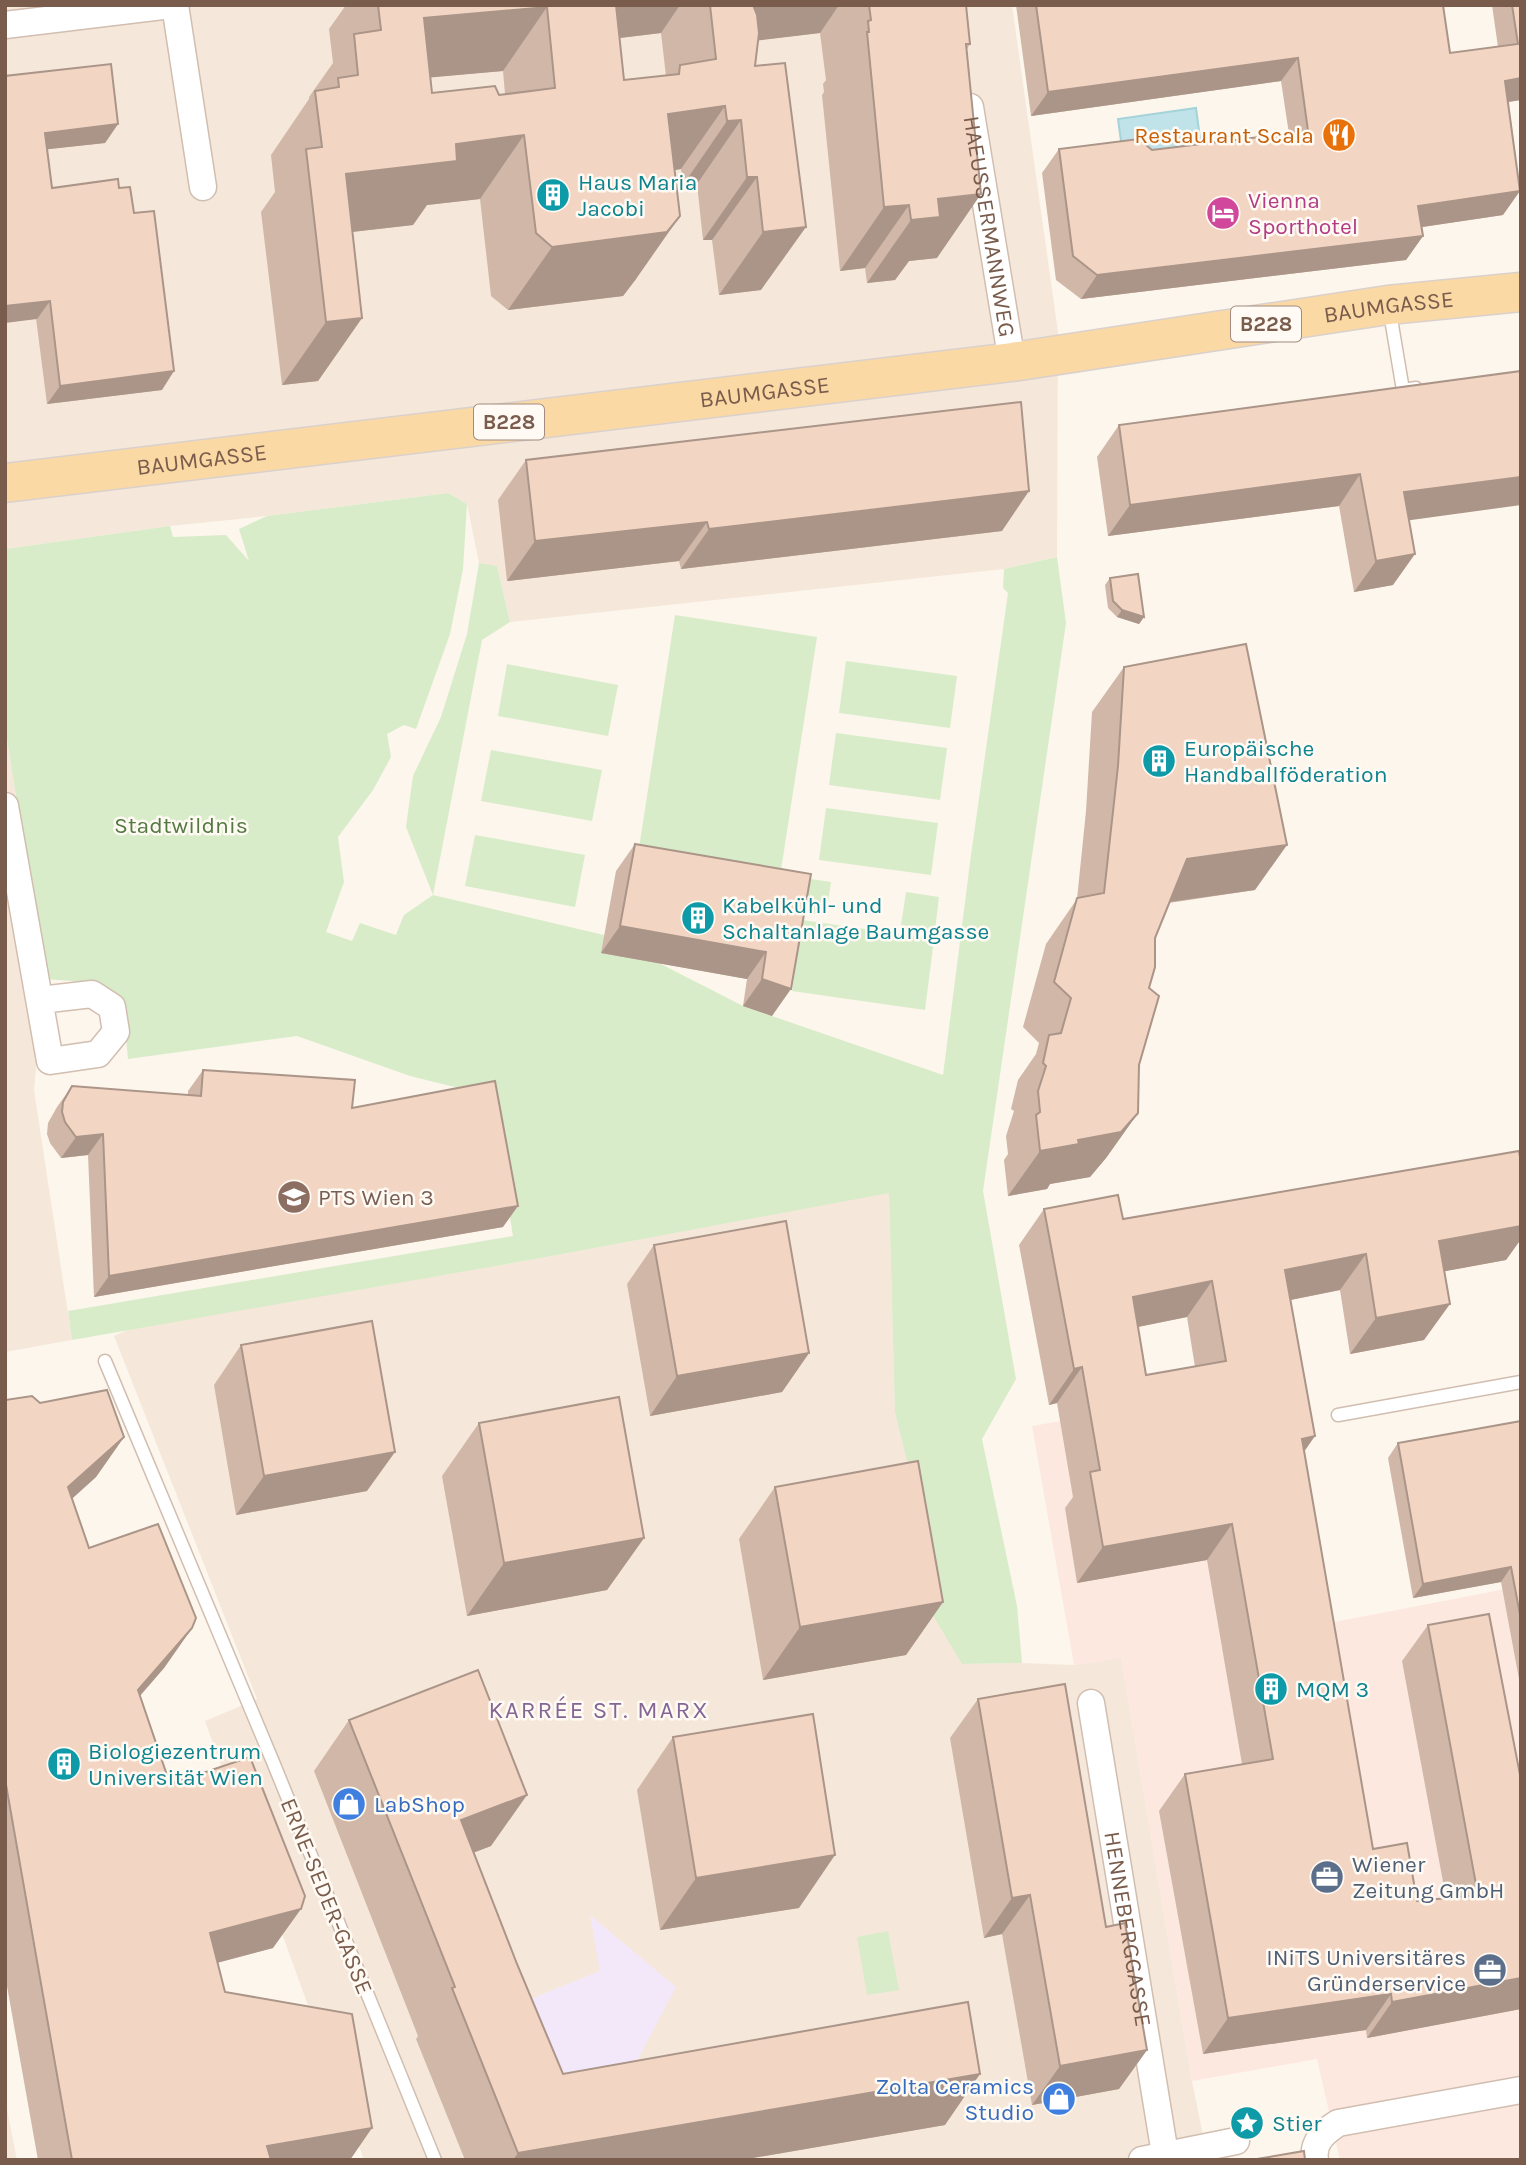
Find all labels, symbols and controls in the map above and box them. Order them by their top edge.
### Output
street label: HAEUSSERMANNWEG [958,114,1021,339]
restaurant icon: Restaurant Scala [1320,116,1358,154]
place label: Restaurant Scala [1134,122,1314,149]
place label: Haus Maria Jacobi [578,169,697,222]
building icon: Haus Maria Jacobi [534,176,572,214]
place label: Vienna Sporthotel [1248,187,1358,240]
hotel icon: Vienna Sporthotel [1204,194,1242,232]
street label: BAUMGASSE [1322,286,1455,329]
road number: B228 [1231,306,1301,342]
street label: BAUMGASSE [698,371,831,413]
road number: B228 [474,404,544,440]
street label: BAUMGASSE [135,439,268,481]
place label: Europäische Handballföderation [1184,735,1388,788]
building icon: Europäische Handballföderation [1140,742,1178,780]
park label: Stadtwildnis [114,812,248,839]
place label: Kabelkühl- und Schaltanlage Baumgasse [722,892,989,945]
building icon: Kabelkühl- und Schaltanlage Baumgasse [679,899,717,937]
school or university icon: PTS Wien 3 [275,1178,313,1216]
place label: PTS Wien 3 [318,1184,434,1211]
building icon: MQM 3 [1252,1670,1290,1708]
place label: MQM 3 [1296,1676,1369,1703]
district label: KARRÉE ST. MARX [488,1695,710,1724]
place label: Biologiezentrum Universität Wien [88,1738,263,1791]
building icon: Biologiezentrum Universität Wien [45,1745,83,1783]
shop icon: LabShop [330,1785,368,1823]
place label: LabShop [374,1791,465,1818]
street label: ERNE-SEDER-GASSE [275,1794,378,1998]
street label: HENNEBERGGASSE [1098,1829,1157,2029]
place label: Wiener Zeitung GmbH [1352,1851,1505,1904]
office icon: Wiener Zeitung GmbH [1308,1858,1346,1896]
place label: INiTS Universitäres Gründerservice [1266,1944,1466,1997]
office icon: INiTS Universitäres Gründerservice [1471,1951,1509,1989]
place label: Zolta Ceramics Studio [875,2073,1034,2126]
shop icon: Zolta Ceramics Studio [1040,2080,1078,2118]
place icon: Stier [1228,2104,1266,2142]
place label: Stier [1272,2110,1322,2137]

